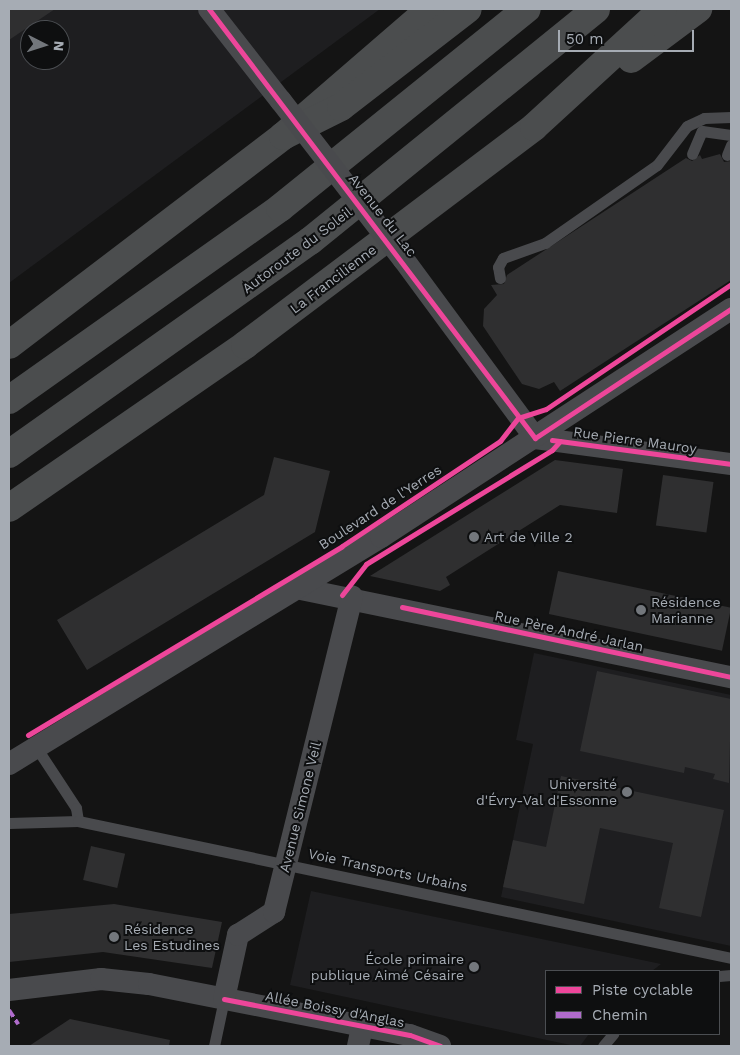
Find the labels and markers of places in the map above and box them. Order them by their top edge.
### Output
place label: Art de Ville 2 [484,529,573,545]
marker: Art de Ville 2 [468,531,480,543]
place label: Résidence Marianne [651,594,721,626]
marker: Résidence Marianne [635,604,647,616]
place label: Université d'Évry-Val d'Essonne [475,776,617,809]
marker: Université d'Évry-Val d'Essonne [621,786,633,798]
place label: Résidence Les Estudines [124,921,220,954]
marker: Résidence Les Estudines [108,931,120,943]
place label: École primaire publique Aimé Césaire [310,951,464,984]
marker: École primaire publique Aimé Césaire [468,961,480,973]

